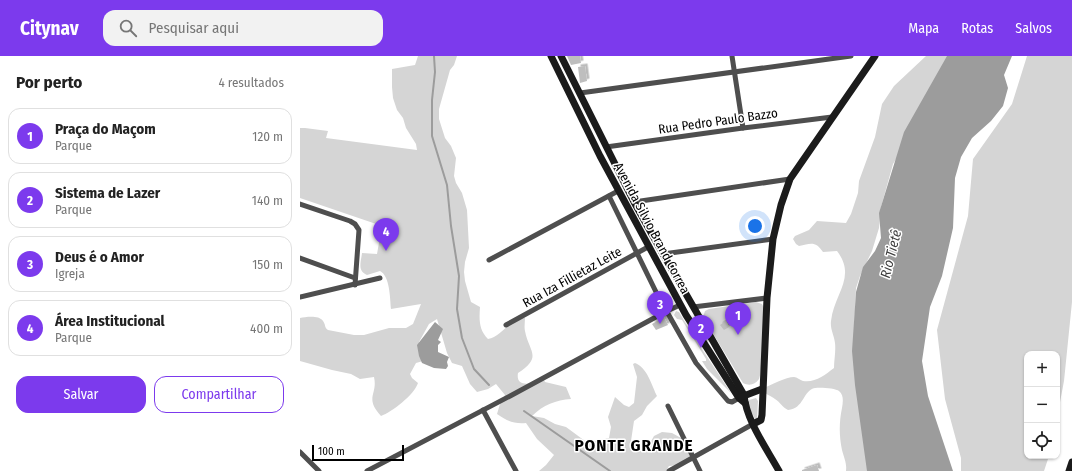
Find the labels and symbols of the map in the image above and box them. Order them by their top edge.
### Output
street label: Rua Pedro Paulo Bazzo [657,105,779,137]
street label: Avenida Silvio Brand Correa [611,160,693,296]
your location [745,216,765,236]
pin: 4 [373,218,399,251]
water label: Rio Tietê [877,228,905,280]
street label: Rua Iza Fillietaz Leite [520,244,624,310]
pin: 3 [647,291,673,324]
pin: 1 [725,302,751,335]
pin: 2 [688,315,714,348]
district label: PONTE GRANDE [574,435,694,456]
scale bar [312,443,404,462]

